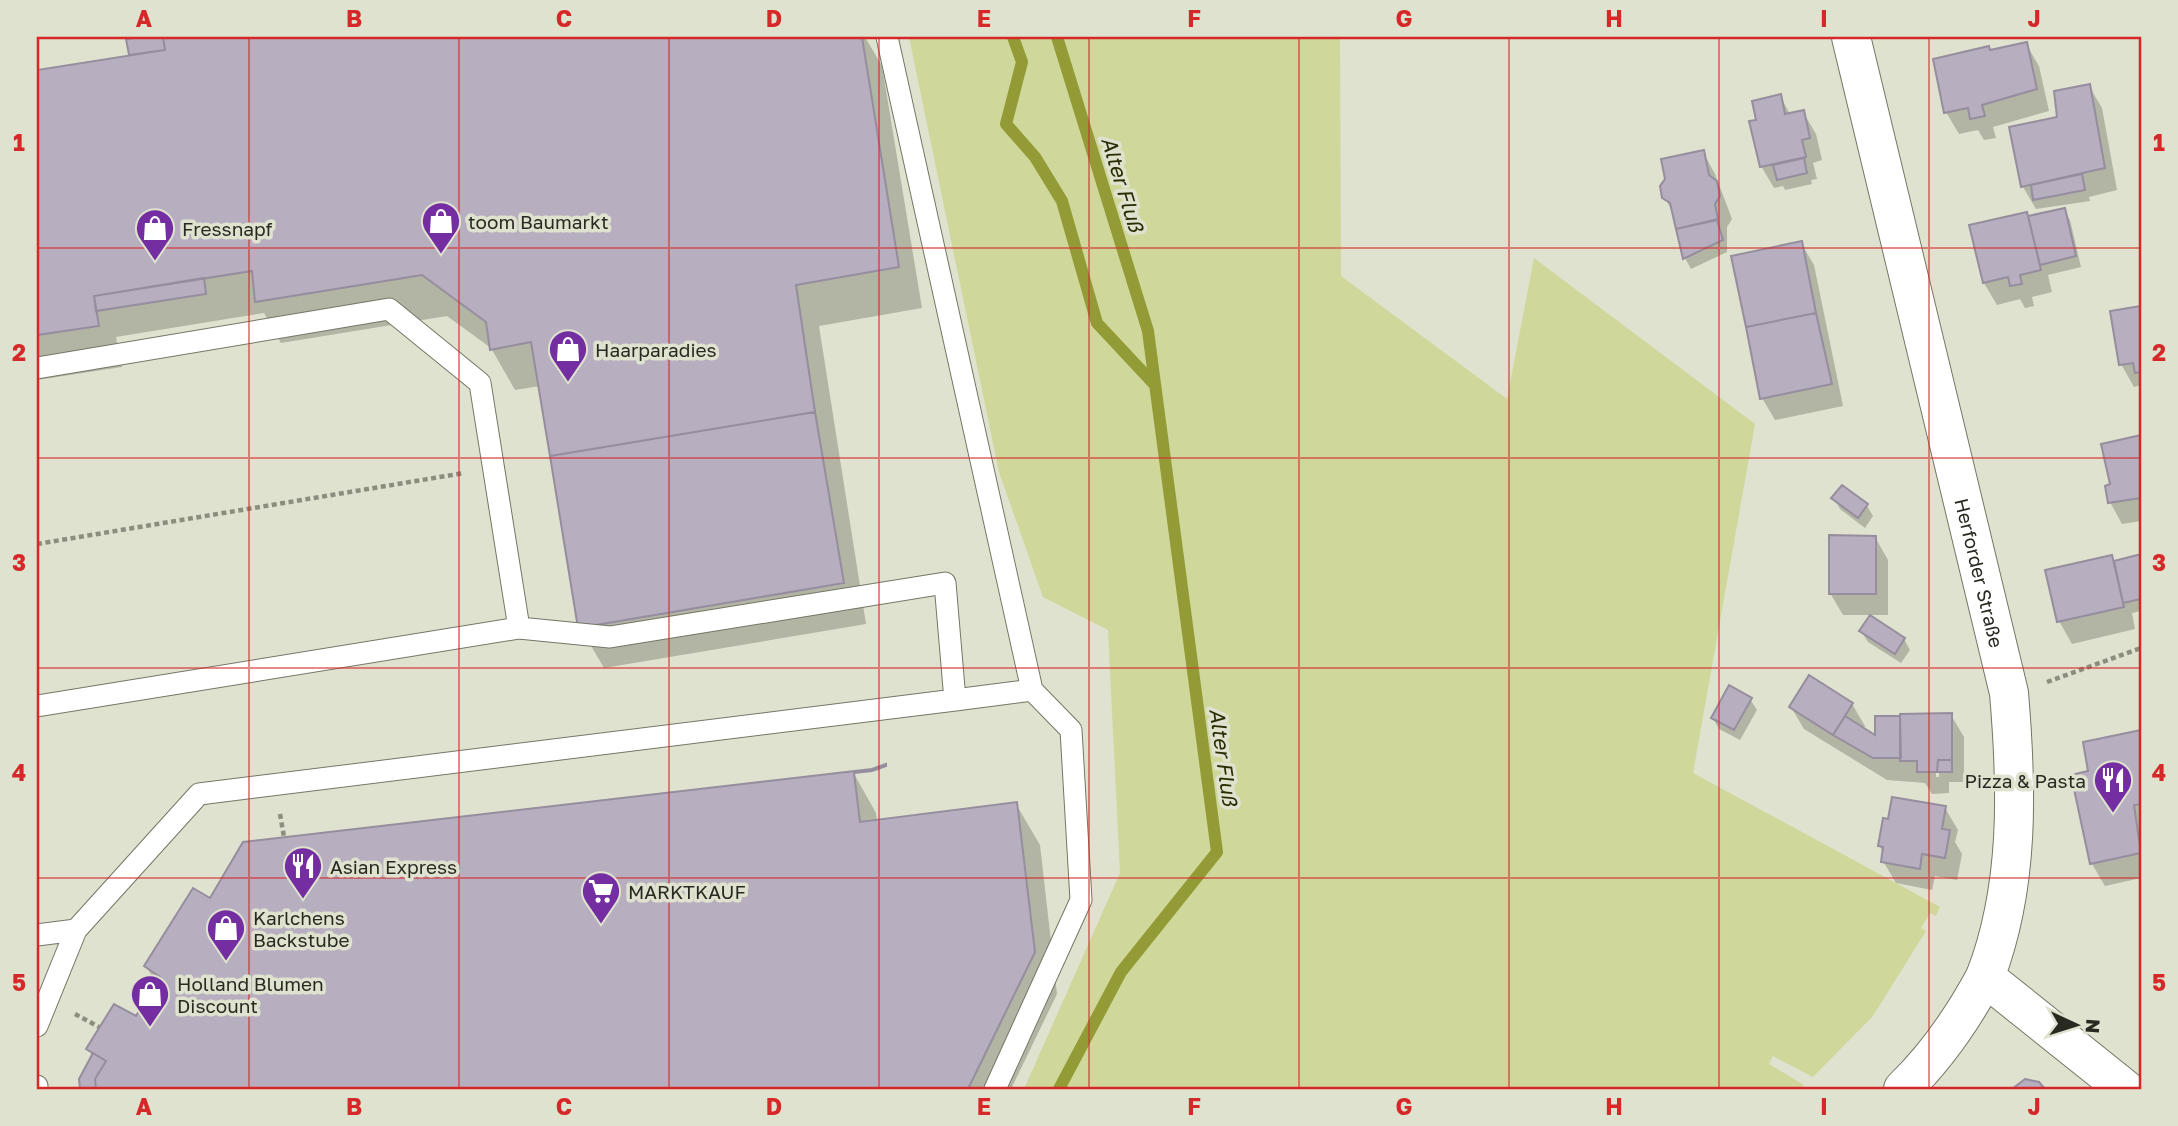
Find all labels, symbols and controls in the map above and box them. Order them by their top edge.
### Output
text: A [136,4,153,32]
text: B [346,4,362,32]
text: C [556,4,572,32]
text: D [766,4,782,32]
text: E [977,4,991,32]
text: F [1187,4,1201,32]
text: G [1396,4,1412,32]
text: H [1605,4,1623,32]
text: I [1820,4,1828,32]
text: J [2027,4,2041,32]
text: 1 [13,128,25,156]
text: 1 [2153,128,2165,156]
water label: Alter Fluß [1096,133,1150,236]
shop icon: toom Baumarkt [420,200,462,255]
shop icon: Fressnapf [134,207,176,262]
place label: toom Baumarkt [468,210,609,233]
place label: Fressnapf [182,217,273,240]
shop icon: Haarparadies [547,328,589,383]
text: 2 [12,338,26,366]
place label: Haarparadies [595,338,717,361]
text: 2 [2152,338,2166,366]
street label: Herforder Straße [1951,496,2009,650]
text: 3 [12,548,26,576]
text: 3 [2152,548,2166,576]
water label: Alter Fluß [1204,707,1244,809]
text: 4 [12,758,26,786]
text: 4 [2152,758,2166,786]
restaurant icon: Pizza & Pasta [2092,759,2134,814]
place label: Pizza & Pasta [1965,769,2086,792]
restaurant icon: Asian Express [282,845,324,900]
place label: Asian Express [330,855,457,878]
supermarket icon: MARKTKAUF [580,870,622,925]
place label: MARKTKAUF [628,880,746,903]
place label: Karlchens Backstube [253,906,349,951]
shop icon: Karlchens Backstube [205,907,247,962]
text: 5 [12,968,26,996]
text: 5 [2152,968,2166,996]
place label: Holland Blumen Discount [177,972,324,1017]
shop icon: Holland Blumen Discount [129,973,171,1028]
north arrow [2042,990,2112,1060]
text: N [2081,1018,2105,1034]
text: A [136,1092,153,1120]
text: B [346,1092,362,1120]
text: C [556,1092,572,1120]
text: D [766,1092,782,1120]
text: E [977,1092,991,1120]
text: F [1187,1092,1201,1120]
text: G [1396,1092,1412,1120]
text: H [1605,1092,1623,1120]
text: I [1820,1092,1828,1120]
text: J [2027,1092,2041,1120]

